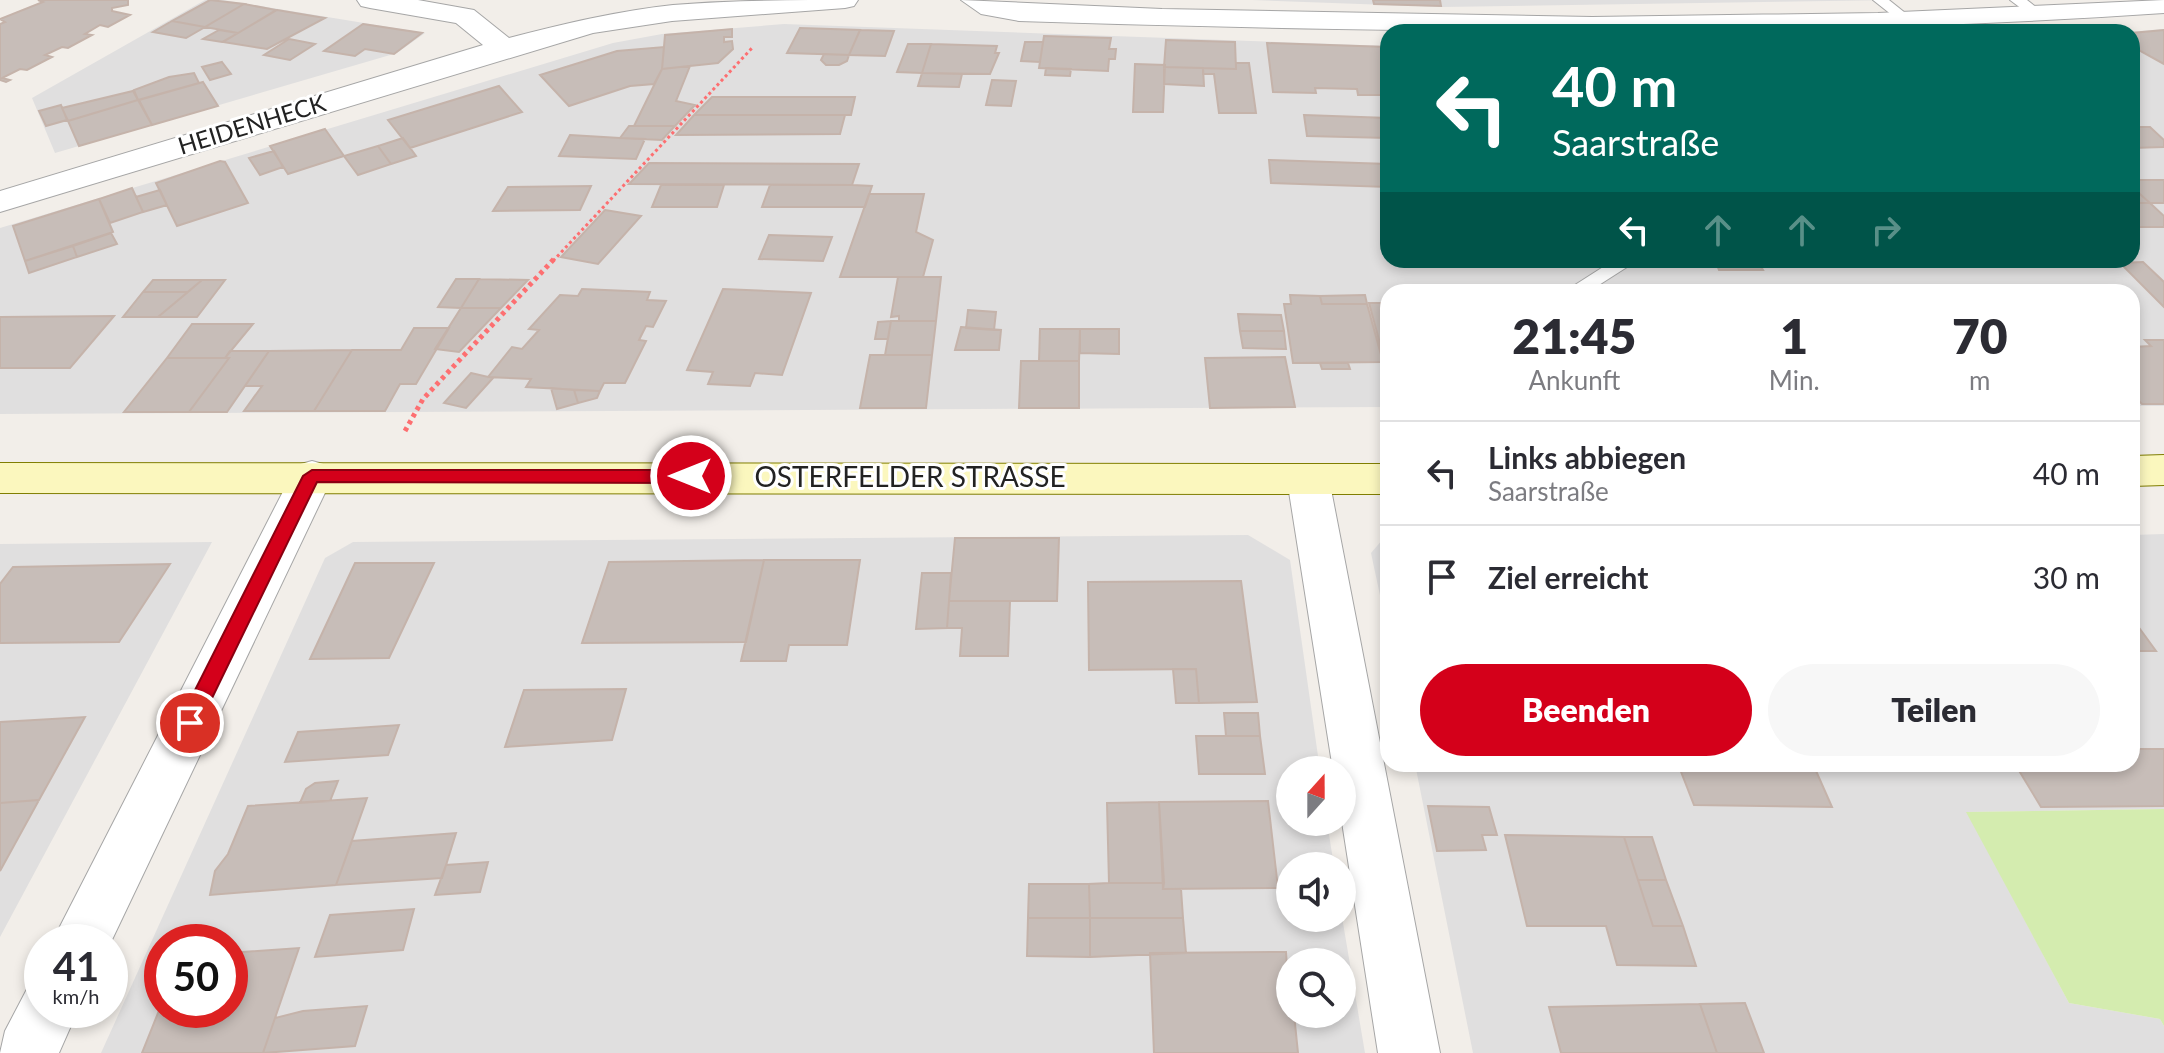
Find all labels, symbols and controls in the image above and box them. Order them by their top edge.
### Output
text: 40 m [1552,52,1677,119]
icon: left [1420,56,1524,160]
street label: HEIDENHECK [174,87,329,160]
text: Saarstraße [1552,120,1719,164]
icon: left [1612,208,1656,252]
icon: ahead [1696,208,1740,252]
icon: ahead [1780,208,1824,252]
icon: right [1864,208,1908,252]
text: 21:45 [1512,307,1636,364]
text: 1 [1780,307,1808,364]
text: 70 [1952,307,2008,364]
text: Ankunft [1528,364,1620,396]
text: Min. [1769,364,1820,396]
text: m [1969,364,1991,396]
position arrow [649,434,733,518]
text: Links abbiegen [1488,439,1686,475]
icon: left [1420,451,1464,495]
text: 40 m [2033,455,2100,491]
street label: OSTERFELDER STRASSE [754,459,1066,493]
text: Saarstraße [1488,475,1609,507]
icon: arrive [1420,555,1464,599]
text: Ziel erreicht [1488,559,1648,595]
text: 30 m [2033,559,2100,595]
button: Beenden [1420,664,1752,756]
button: Teilen [1768,664,2100,756]
pin [156,689,224,757]
icon: arrive [168,701,212,745]
north arrow [1276,756,1356,836]
map controls [1276,756,1356,1028]
button: sound [1276,852,1356,932]
speed limit sign: 50 [144,924,248,1028]
text: 41 [53,942,99,990]
button: search [1276,948,1356,1028]
text: km/h [53,984,99,1008]

